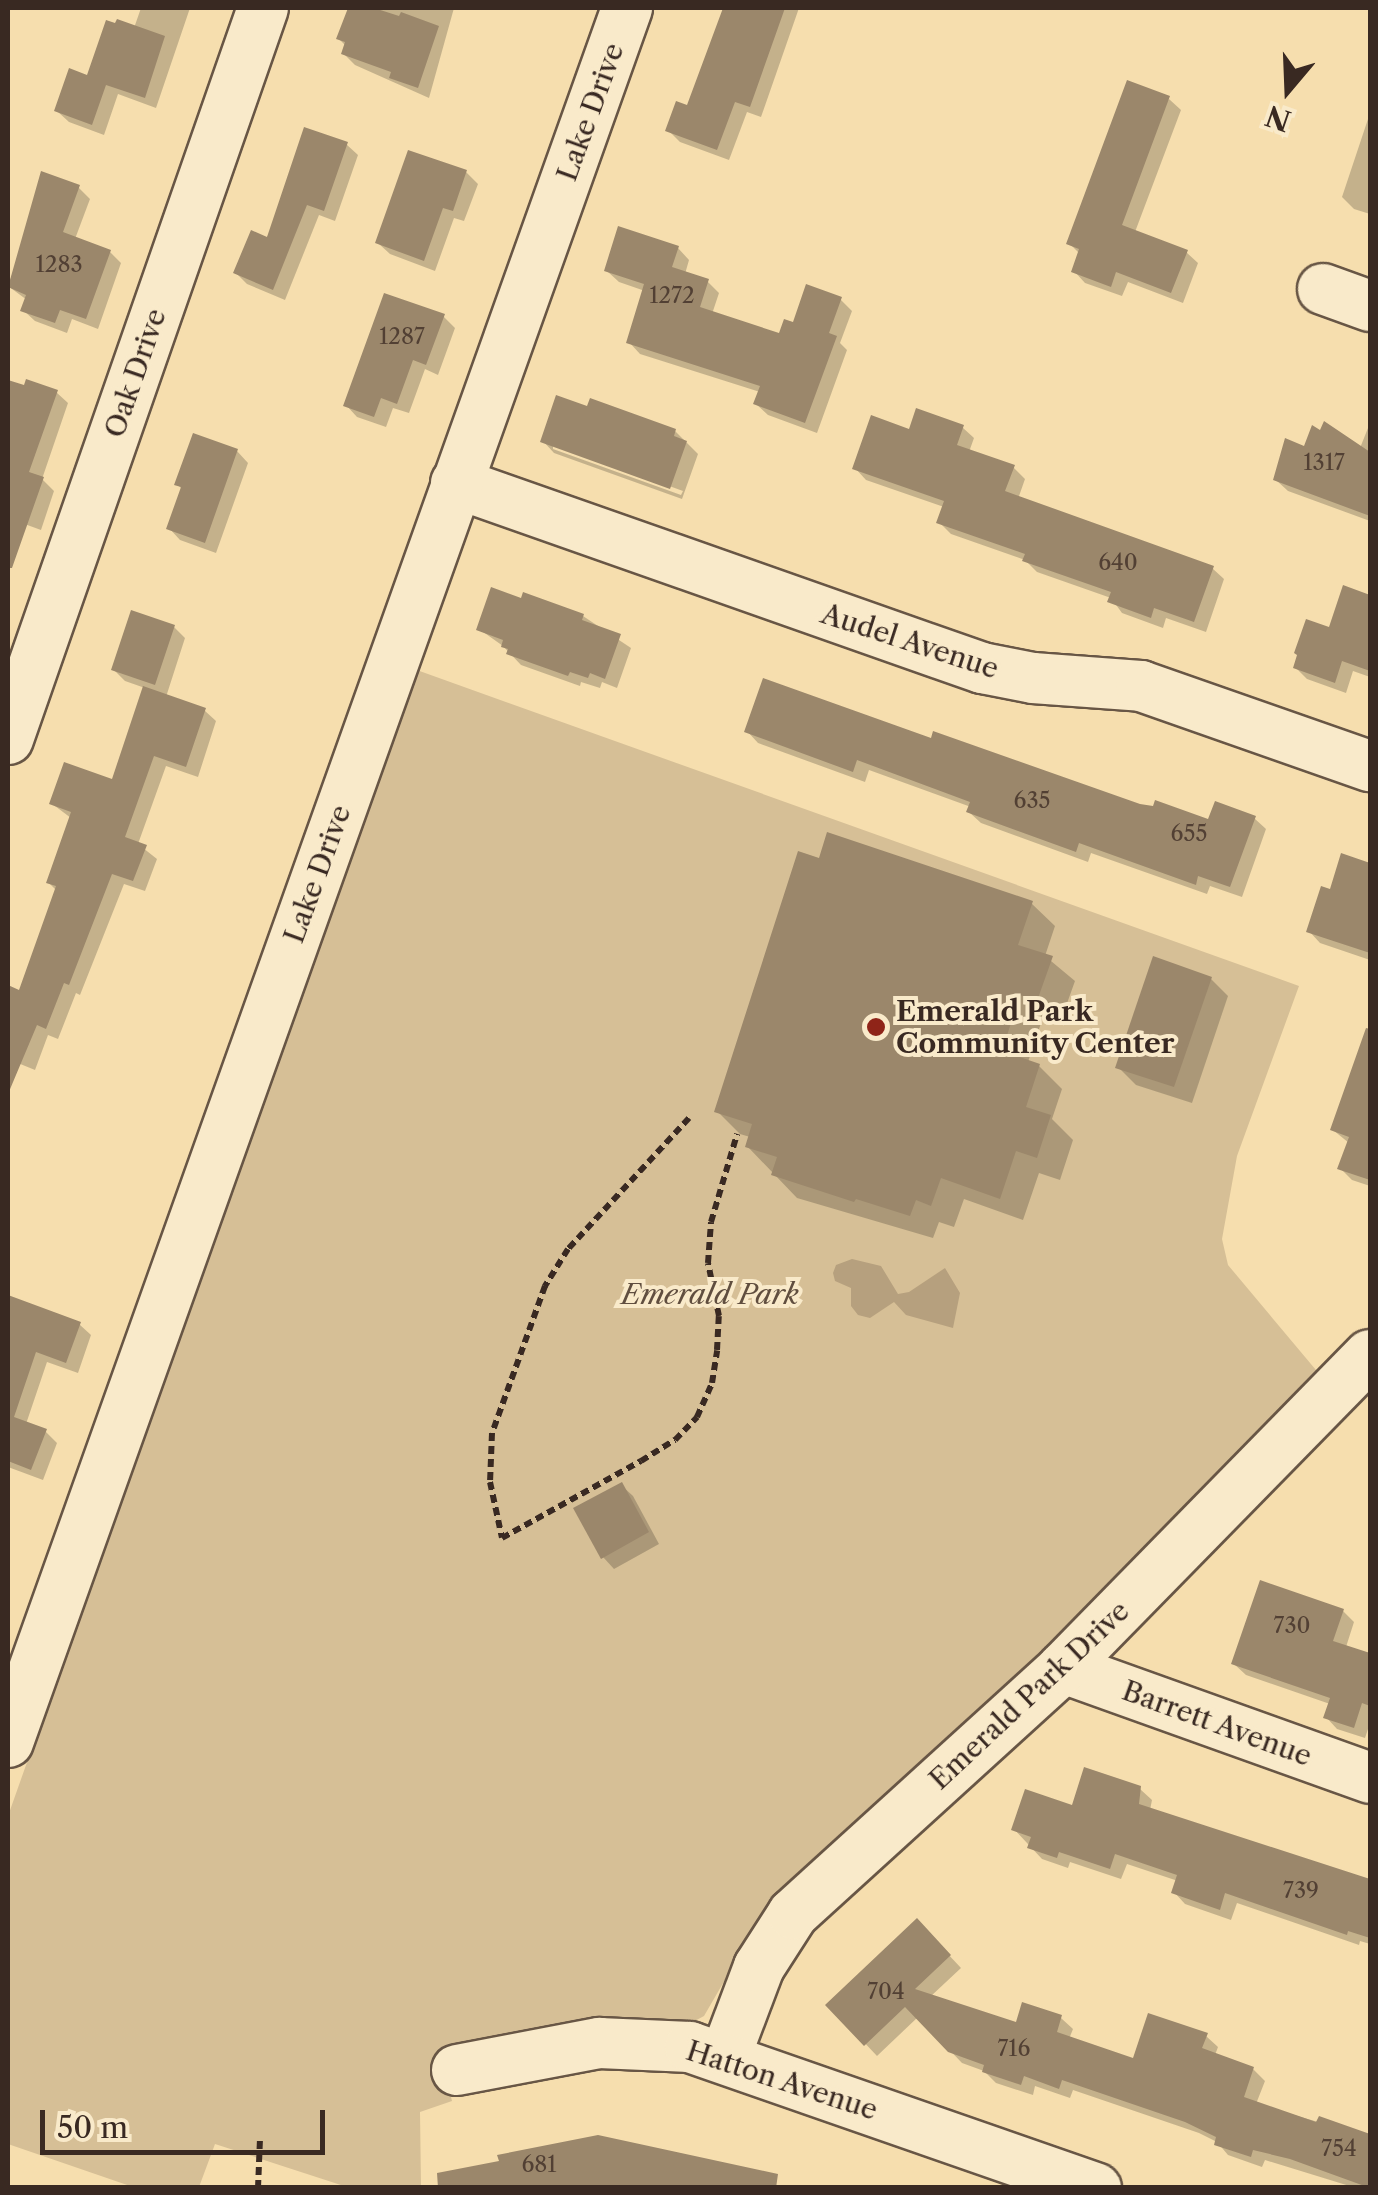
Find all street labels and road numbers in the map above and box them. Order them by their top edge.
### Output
street label: Lake Drive [550,39,630,185]
street label: Oak Drive [97,304,173,442]
street label: Audel Avenue [817,596,1003,686]
street label: Lake Drive [277,801,357,947]
street label: Emerald Park Drive [922,1594,1136,1796]
street label: Barrett Avenue [1117,1673,1317,1773]
street label: Hatton Avenue [682,2033,882,2127]

